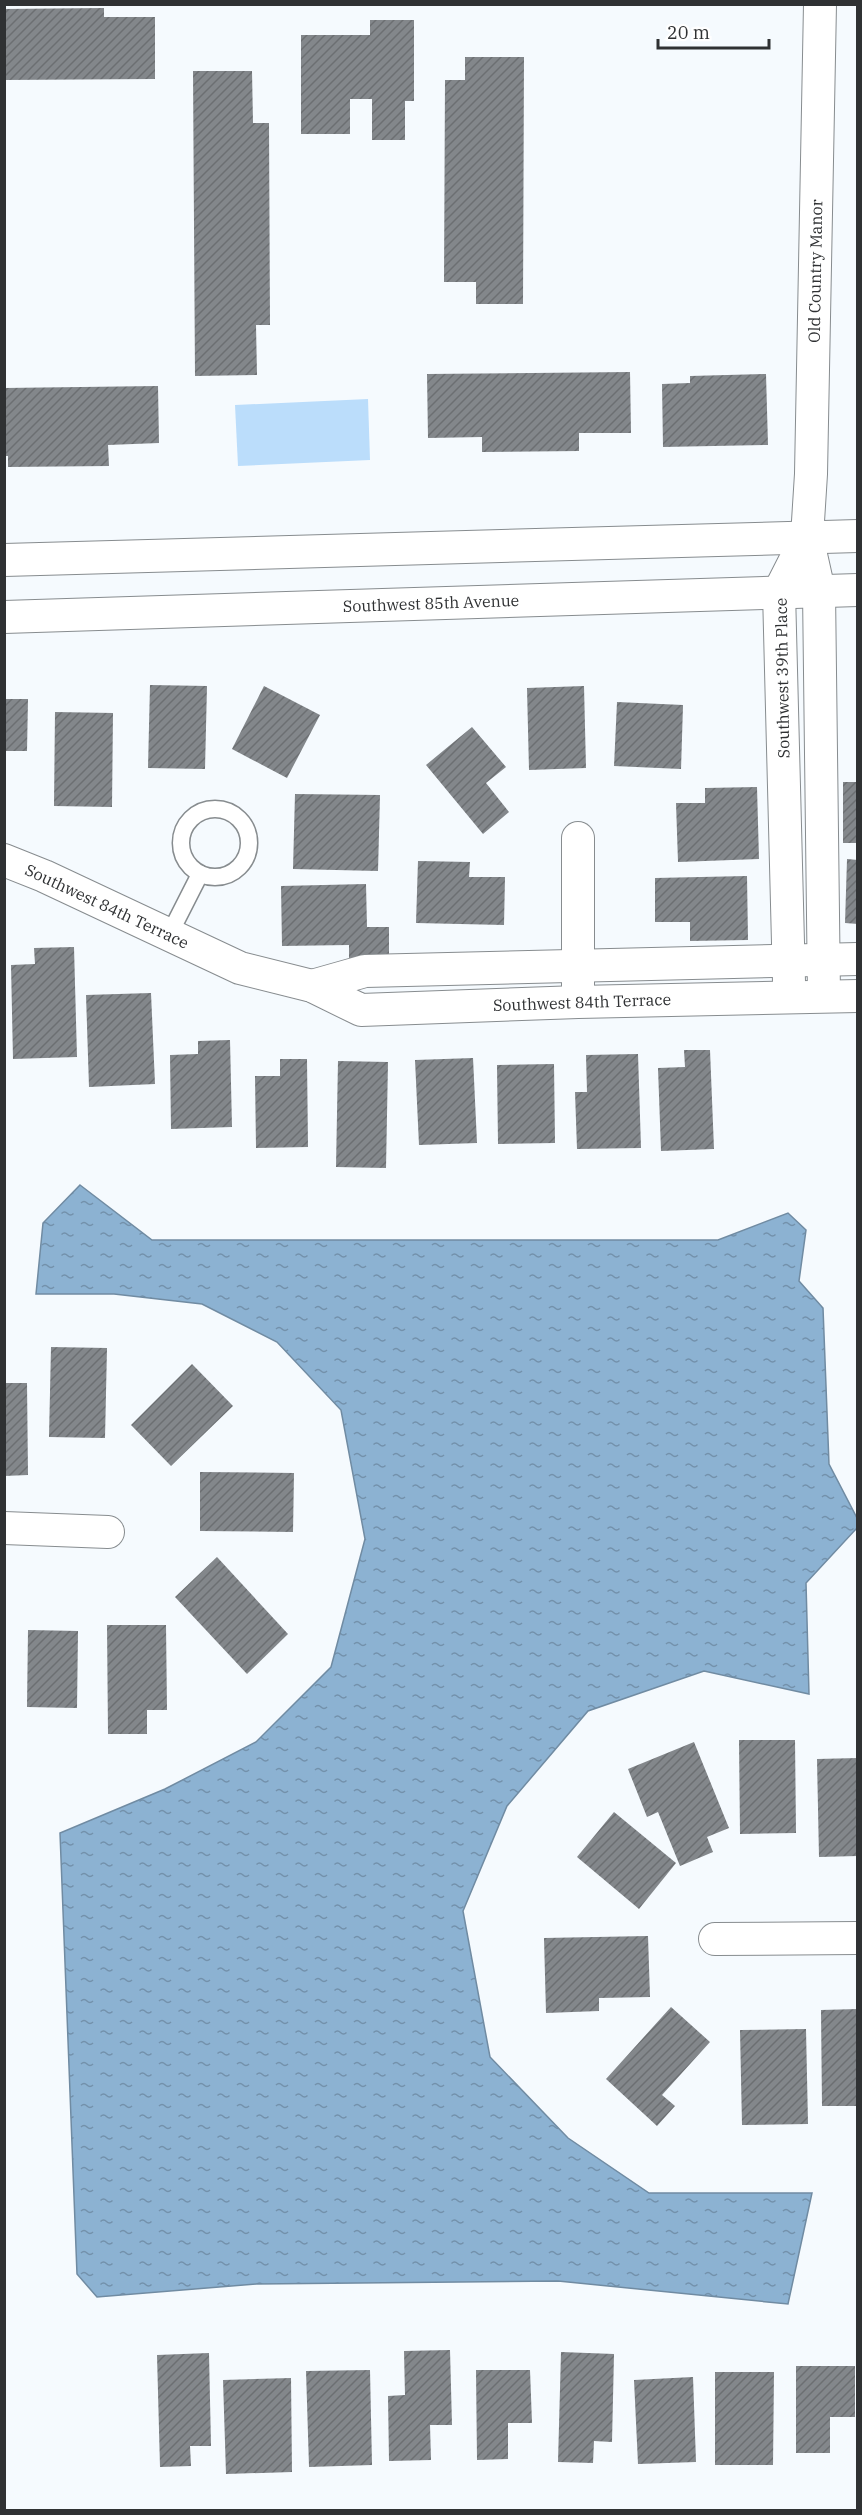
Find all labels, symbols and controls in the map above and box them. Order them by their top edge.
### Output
scale bar [658,12,769,50]
text: 20 m [667,21,710,44]
street label: Old Country Manor [804,199,826,343]
street label: Southwest 85th Avenue [342,590,520,616]
street label: Southwest 39th Place [771,598,793,758]
street label: Southwest 84th Terrace [22,859,192,953]
street label: Southwest 84th Terrace [493,989,671,1015]

